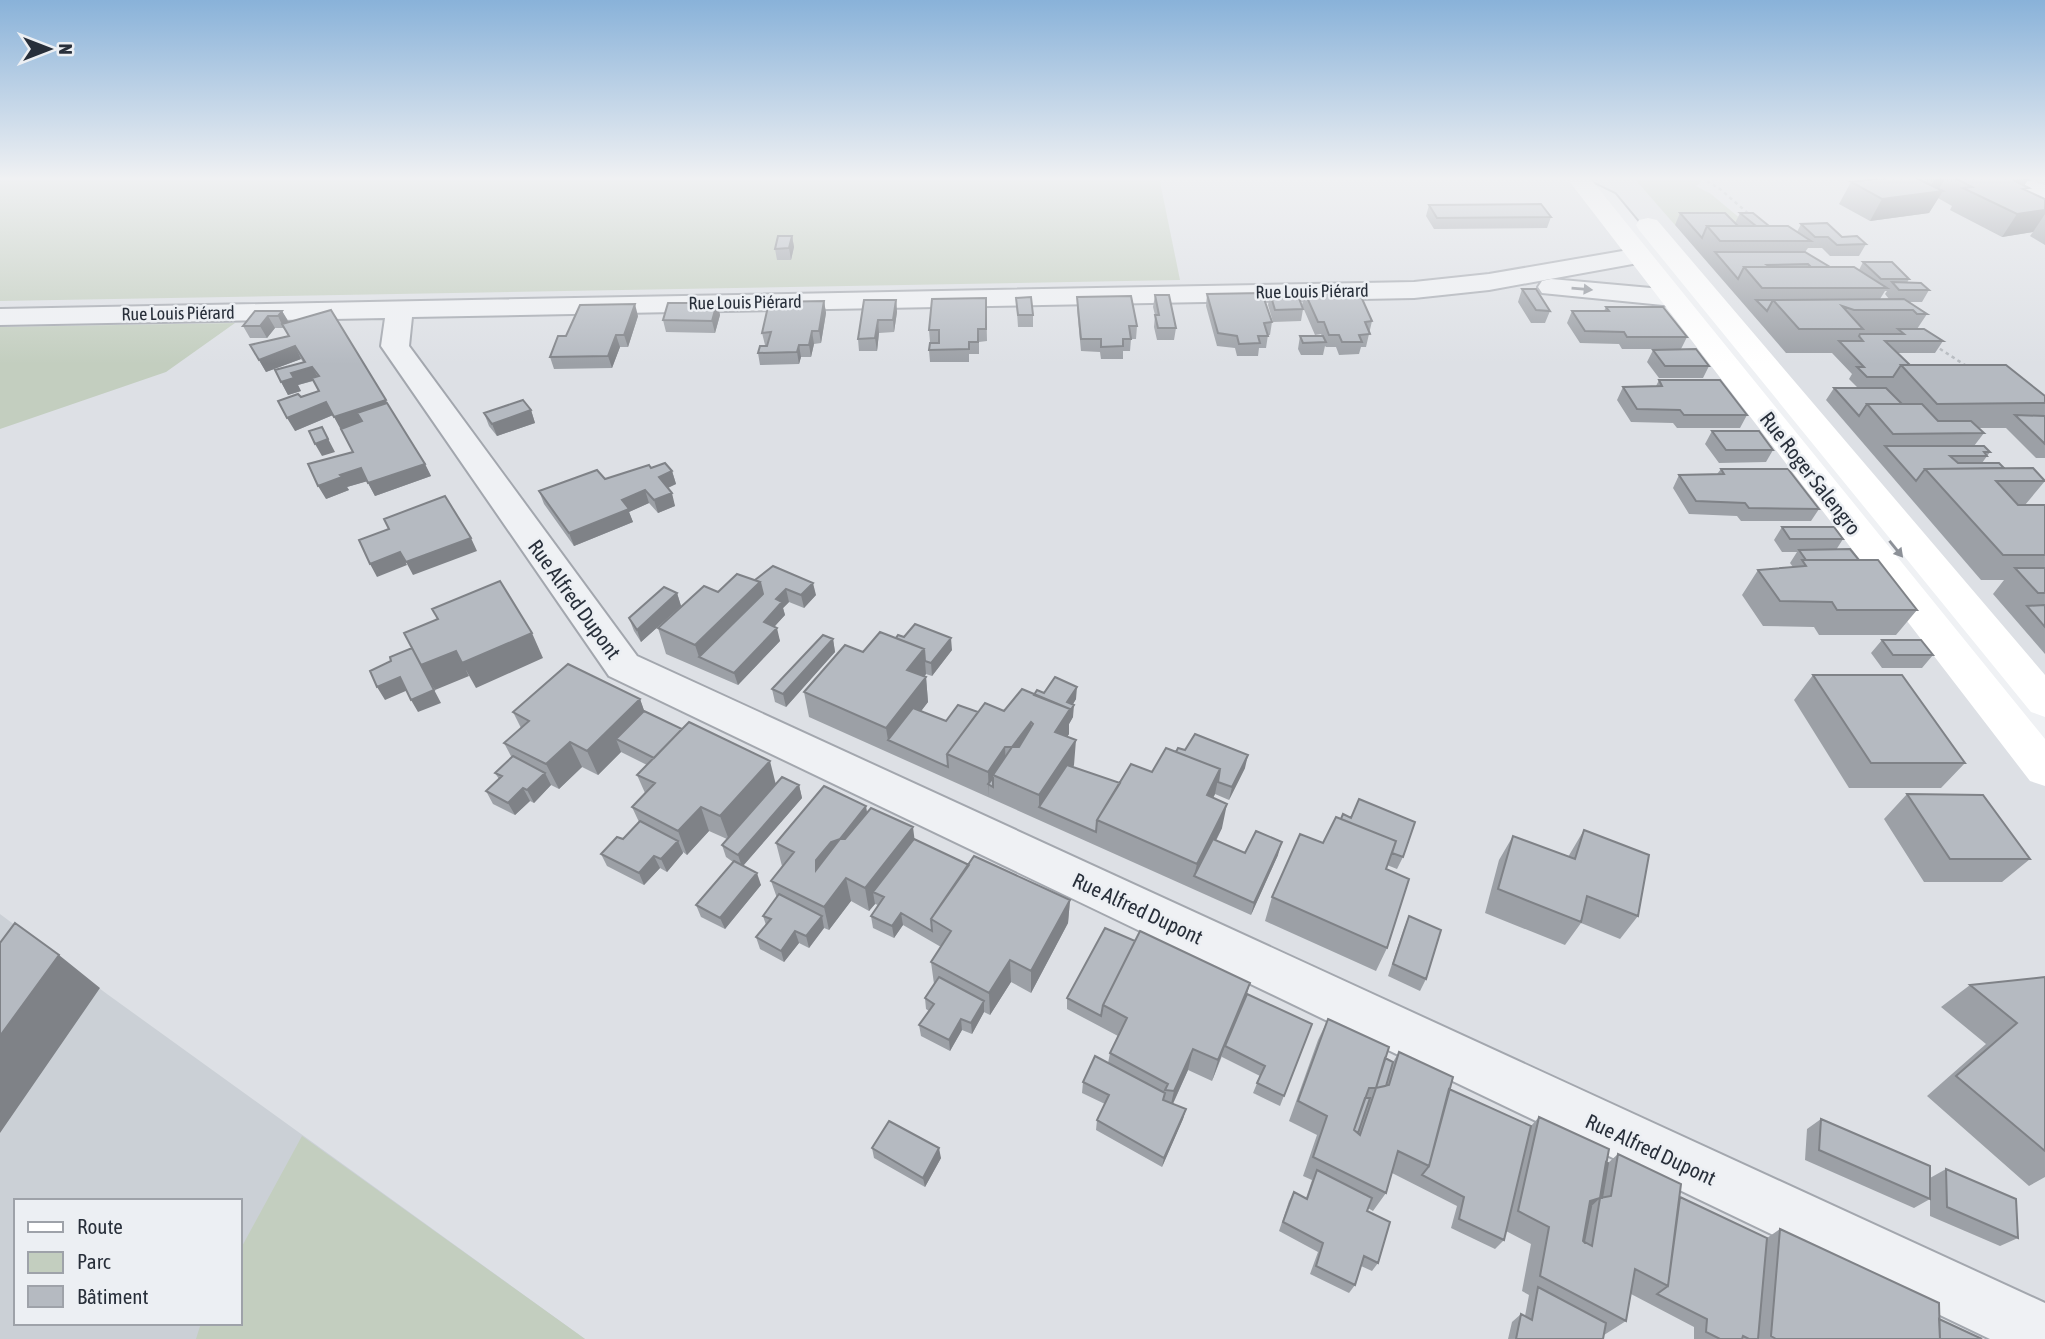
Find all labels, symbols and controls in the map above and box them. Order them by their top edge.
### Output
north arrow [14,14,84,84]
text: N [55,43,77,55]
street label: Rue Louis Piérard [1255,280,1369,302]
one-way arrow [1571,284,1593,295]
street label: Rue Louis Piérard [688,291,802,313]
street label: Rue Louis Piérard [121,302,235,324]
street label: Rue Roger Salengro [1756,407,1866,539]
street label: Rue Alfred Dupont [524,535,626,663]
one-way arrow [1888,540,1903,558]
street label: Rue Alfred Dupont [1069,867,1207,949]
street label: Rue Alfred Dupont [1582,1108,1720,1190]
legend [14,1199,242,1325]
text: Route [77,1214,123,1238]
text: Parc [77,1249,111,1273]
text: Bâtiment [77,1284,148,1308]

